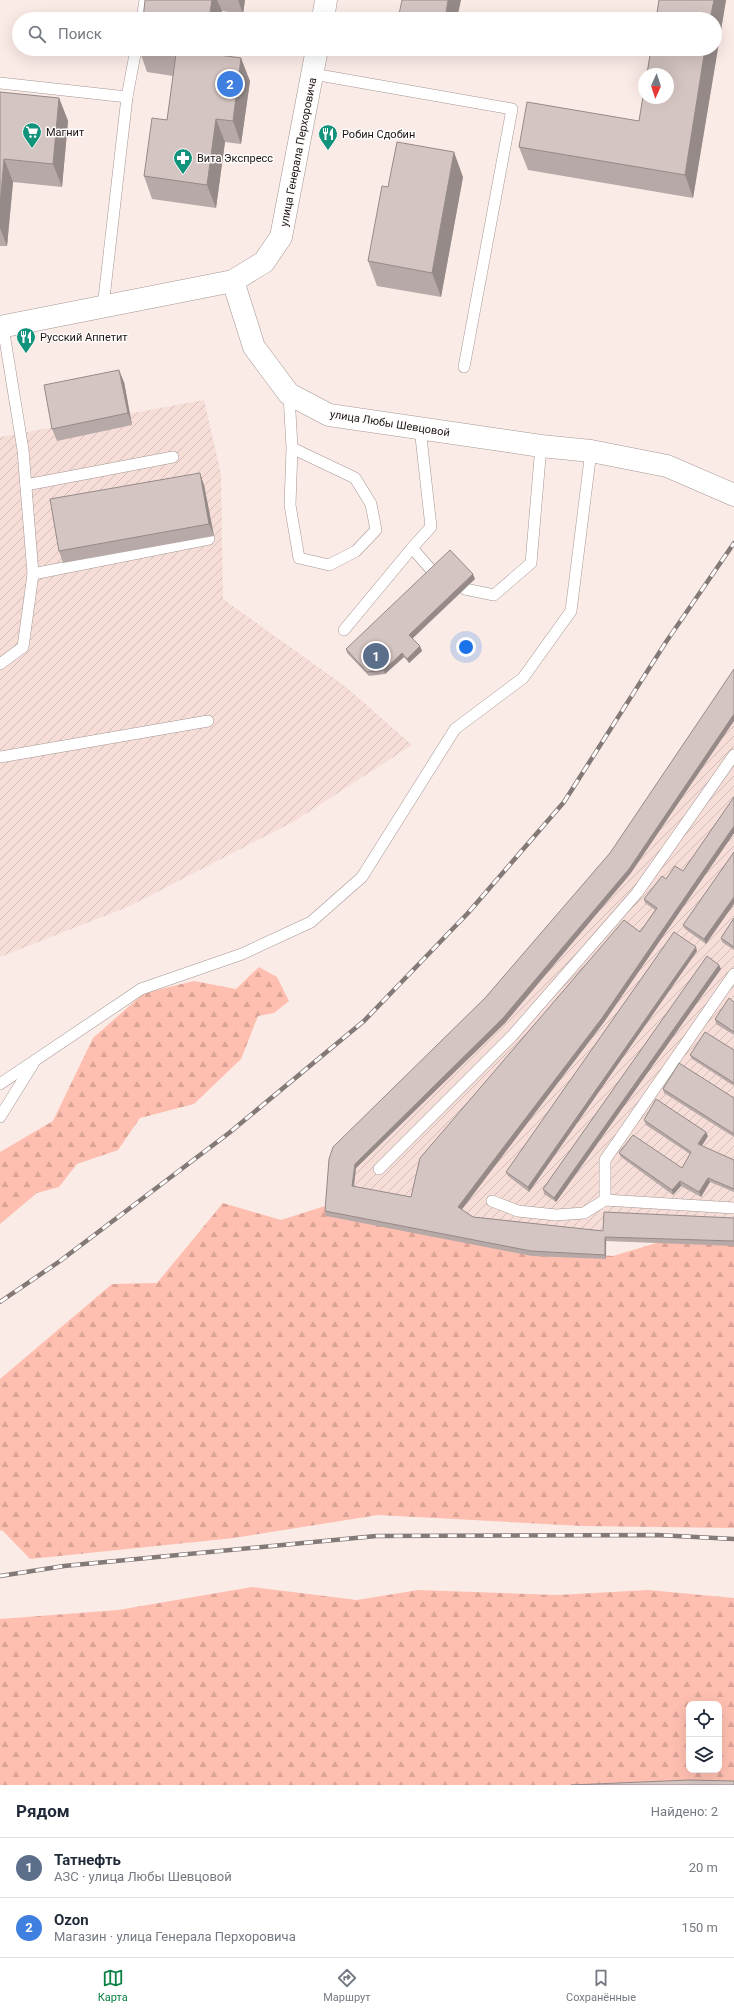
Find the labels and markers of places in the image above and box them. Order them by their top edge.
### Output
pin: 2 [217,69,243,99]
supermarket icon: Магнит [21,121,43,149]
restaurant icon: Робин Сдобин [317,123,339,151]
place label: Магнит [46,126,85,139]
place label: Робин Сдобин [342,128,415,141]
pharmacy icon: Вита Экспресс [172,147,194,175]
place label: Вита Экспресс [197,152,273,165]
restaurant icon: Русский Аппетит [15,326,37,354]
place label: Русский Аппетит [40,331,128,344]
pin: 1 [363,641,389,671]

